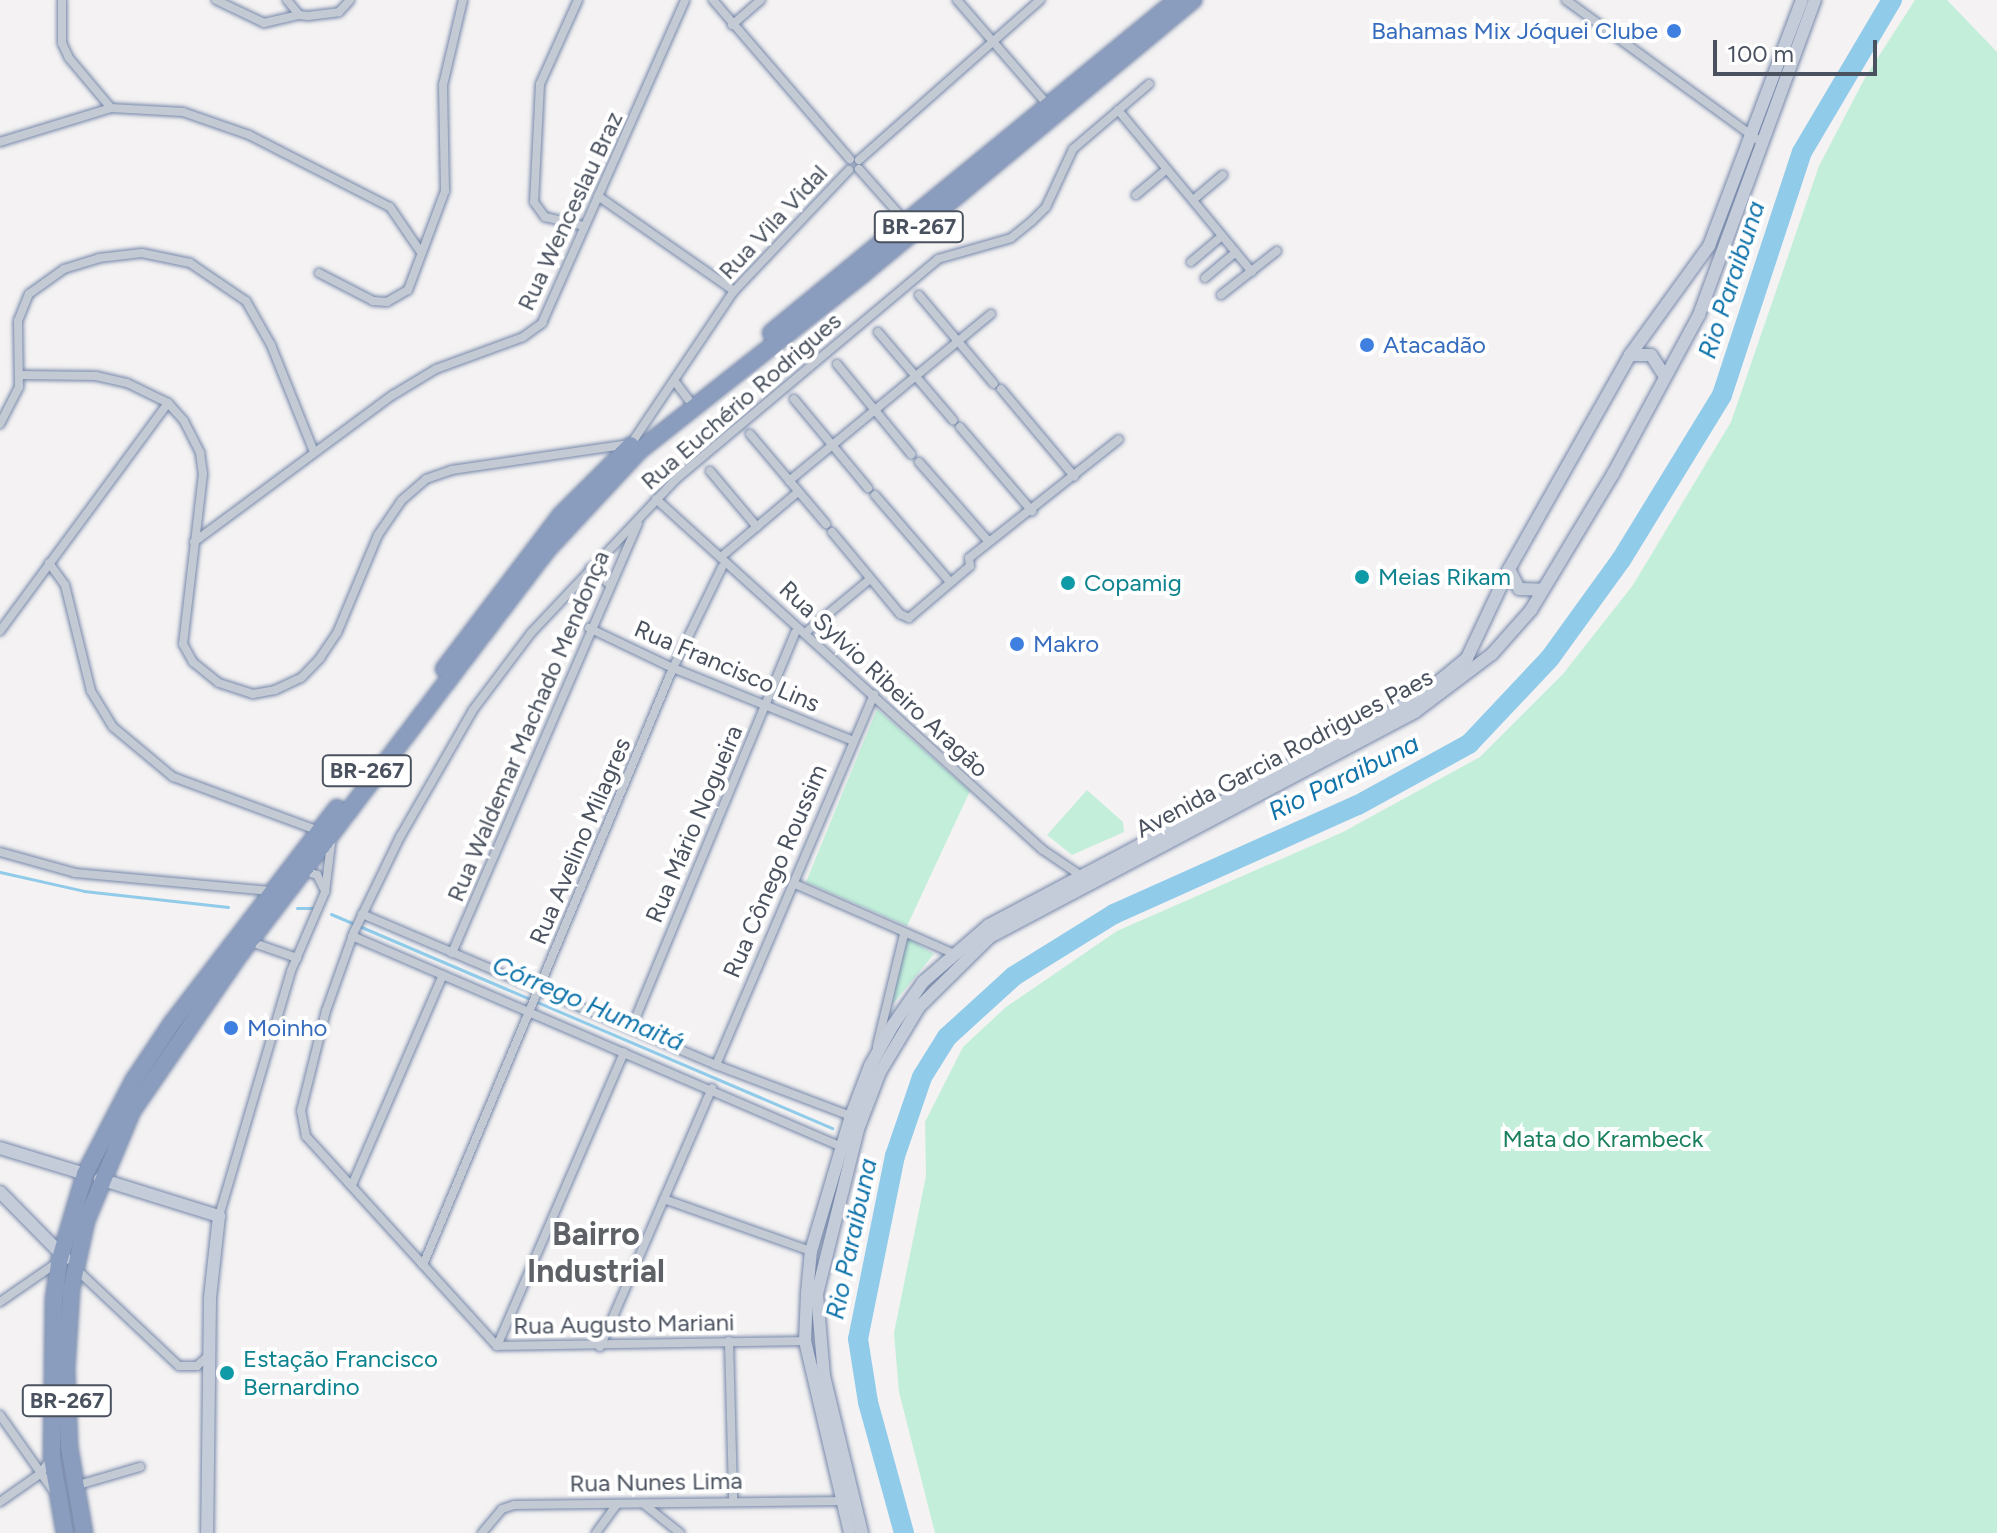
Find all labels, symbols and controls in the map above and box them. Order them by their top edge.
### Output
place label: Bahamas Mix Jóquei Clube [1371,17,1658,45]
marker: Bahamas Mix Jóquei Clube [1665,22,1683,40]
scale bar [1717,24,1881,74]
text: 100 m [1727,39,1794,68]
street label: Rua Wenceslau Braz [511,107,629,315]
street label: Rua Vila Vidal [713,159,833,285]
water label: Rio Paraibuna [1692,197,1772,363]
road number: BR-267 [873,209,965,245]
street label: Rua Euchério Rodrigues [635,306,847,496]
place label: Atacadão [1383,331,1486,359]
marker: Atacadão [1358,336,1376,354]
street label: Rua Waldemar Machado Mendonça [441,546,615,906]
place label: Meias Rikam [1378,563,1511,591]
marker: Meias Rikam [1353,568,1371,586]
place label: Copamig [1084,569,1182,597]
marker: Copamig [1059,574,1077,592]
street label: Rua Sylvio Ribeiro Aragão [774,575,994,783]
street label: Rua Francisco Lins [630,614,824,718]
place label: Makro [1033,630,1099,658]
marker: Makro [1008,635,1026,653]
street label: Avenida Garcia Rodrigues Paes [1131,662,1437,844]
street label: Rua Mário Nogueira [639,721,749,927]
water label: Rio Paraibuna [1264,728,1424,828]
street label: Rua Avelino Milagres [523,733,637,949]
road number: BR-267 [321,753,413,789]
street label: Rua Cônego Roussim [717,760,833,982]
water label: Córrego Humaitá [487,950,689,1058]
place label: Moinho [247,1014,327,1042]
marker: Moinho [222,1019,240,1037]
park label: Mata do Krambeck [1503,1125,1703,1153]
water label: Rio Paraibuna [820,1156,884,1322]
district label: Bairro Industrial [527,1216,665,1291]
street label: Rua Augusto Mariani [513,1308,735,1340]
place label: Estação Francisco Bernardino [243,1345,438,1401]
marker: Estação Francisco Bernardino [218,1364,236,1382]
road number: BR-267 [21,1383,113,1419]
street label: Rua Nunes Lima [569,1466,743,1498]

